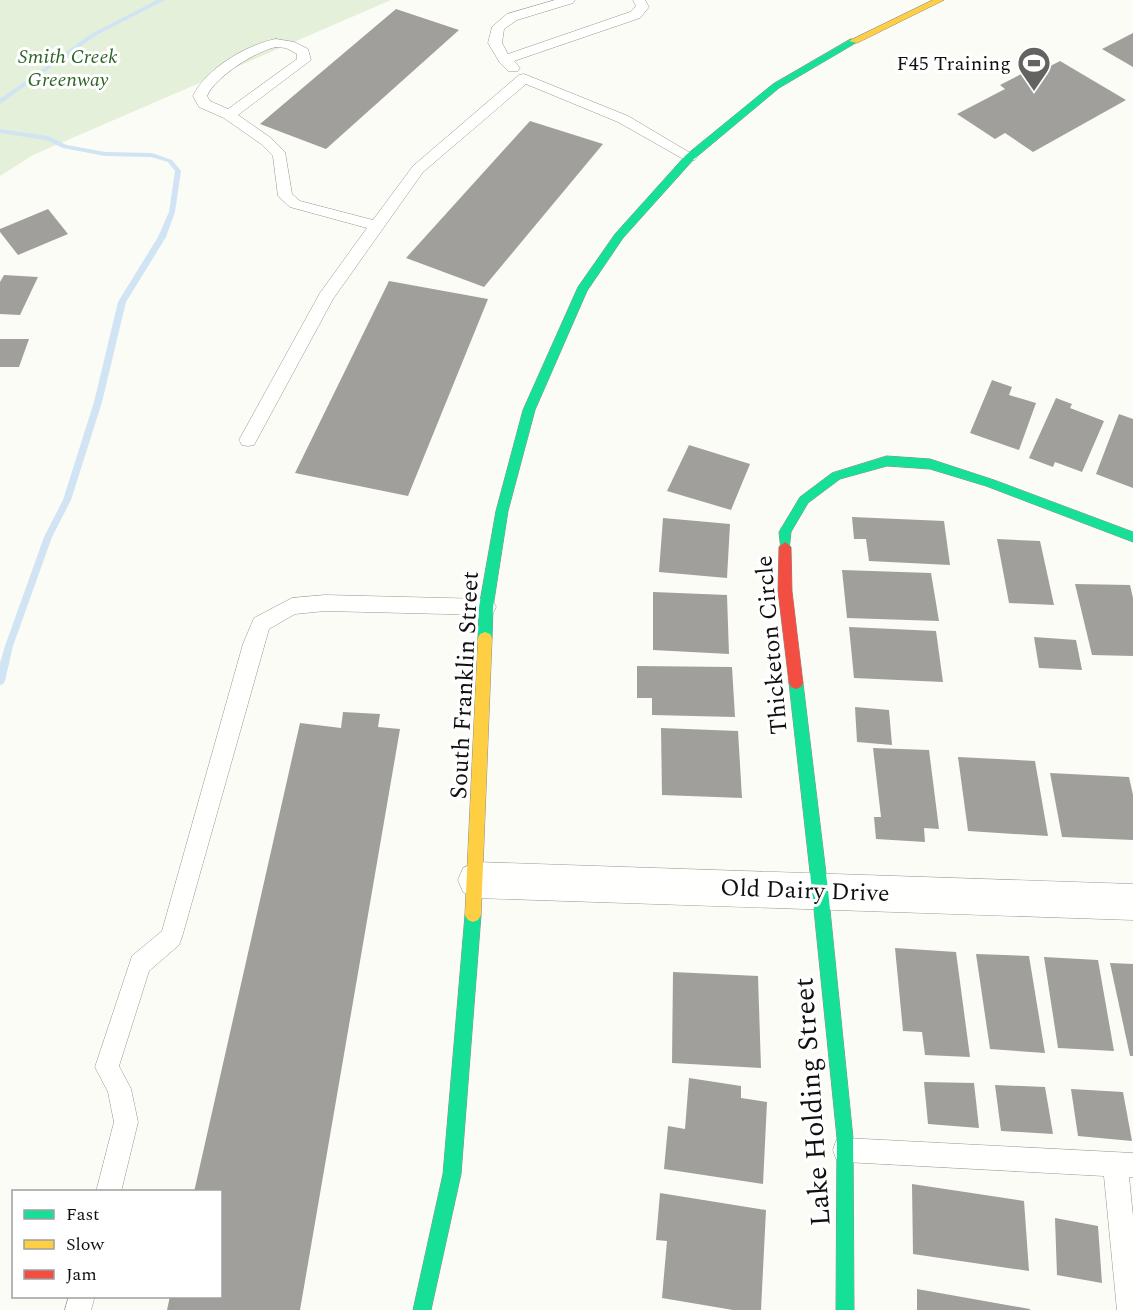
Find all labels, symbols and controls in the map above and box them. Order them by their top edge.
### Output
park label: Smith Creek Greenway [18,42,118,95]
sports icon: F45 Training [1016,45,1052,92]
place label: F45 Training [896,49,1011,79]
street label: Thicketon Circle [746,554,798,736]
street label: South Franklin Street [441,570,489,800]
street label: Old Dairy Drive [720,870,890,912]
street label: Lake Holding Street [782,976,843,1228]
legend [12,1190,222,1298]
text: Fast [66,1201,99,1228]
text: Slow [66,1231,105,1258]
text: Jam [66,1261,97,1288]

